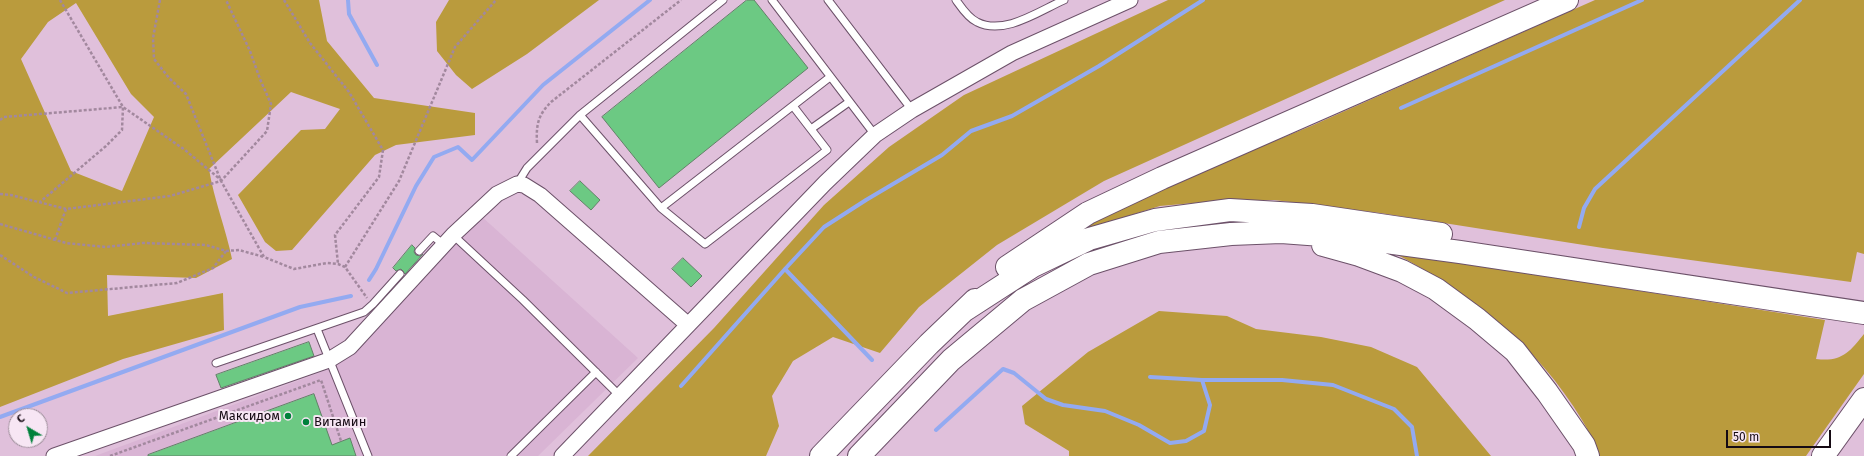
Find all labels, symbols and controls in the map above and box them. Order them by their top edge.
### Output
north arrow [8,408,48,448]
place label: Максидом [219,408,280,424]
marker: Максидом [283,411,293,421]
text: С [14,412,27,426]
place label: Витамин [314,414,366,430]
marker: Витамин [301,417,311,427]
scale bar [1728,422,1833,448]
text: 50 m [1733,430,1759,444]

